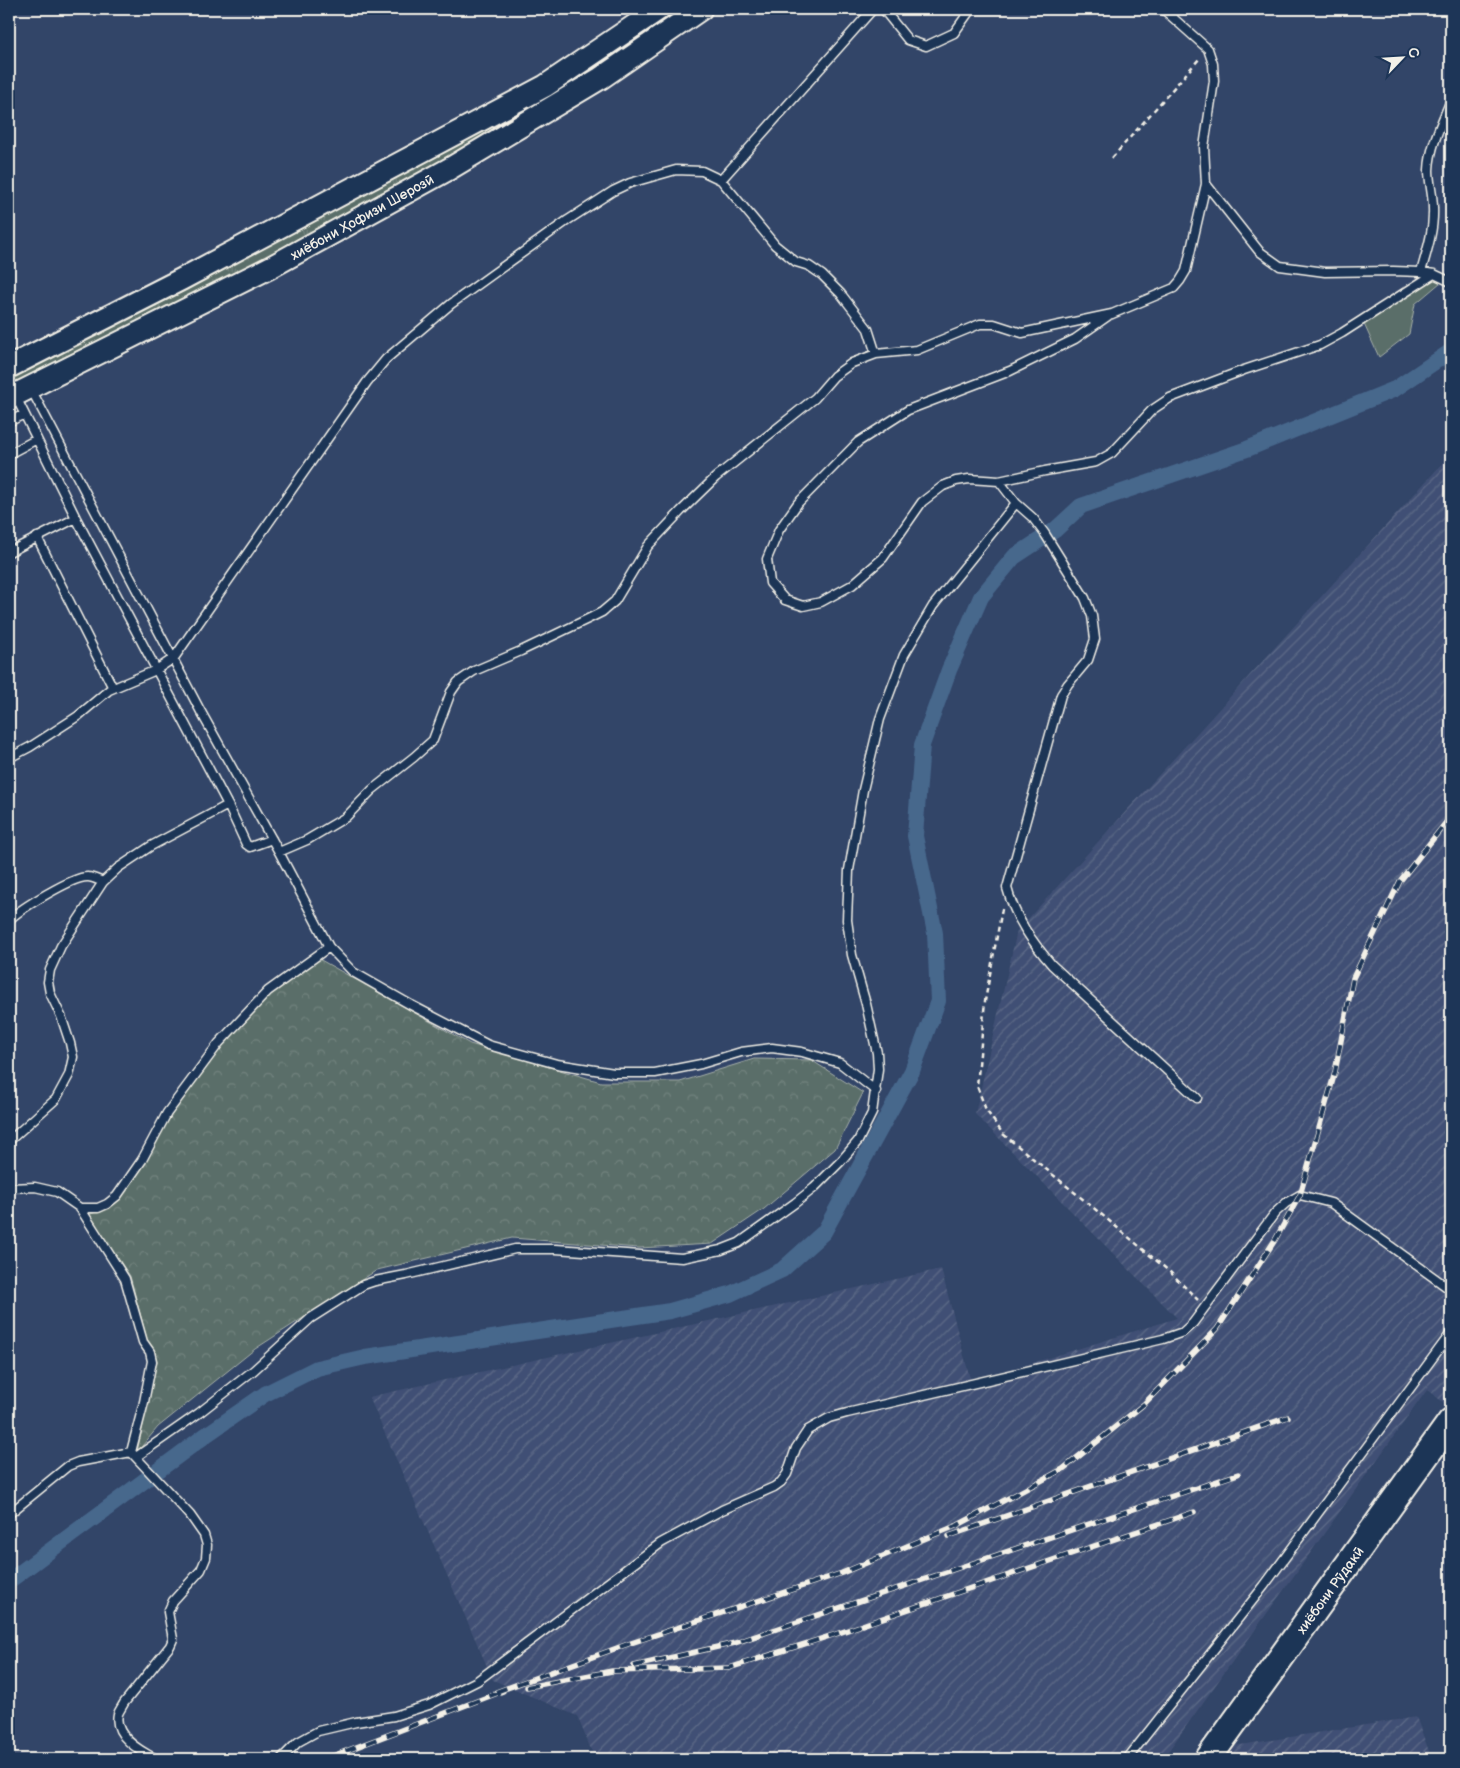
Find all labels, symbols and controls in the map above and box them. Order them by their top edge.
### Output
north arrow [1378,32,1428,82]
text: С [1404,45,1423,61]
street label: хиёбони Ҳофизи Шерозӣ [287,171,437,264]
street label: хиёбони Рӯдакӣ [1293,1543,1368,1637]

